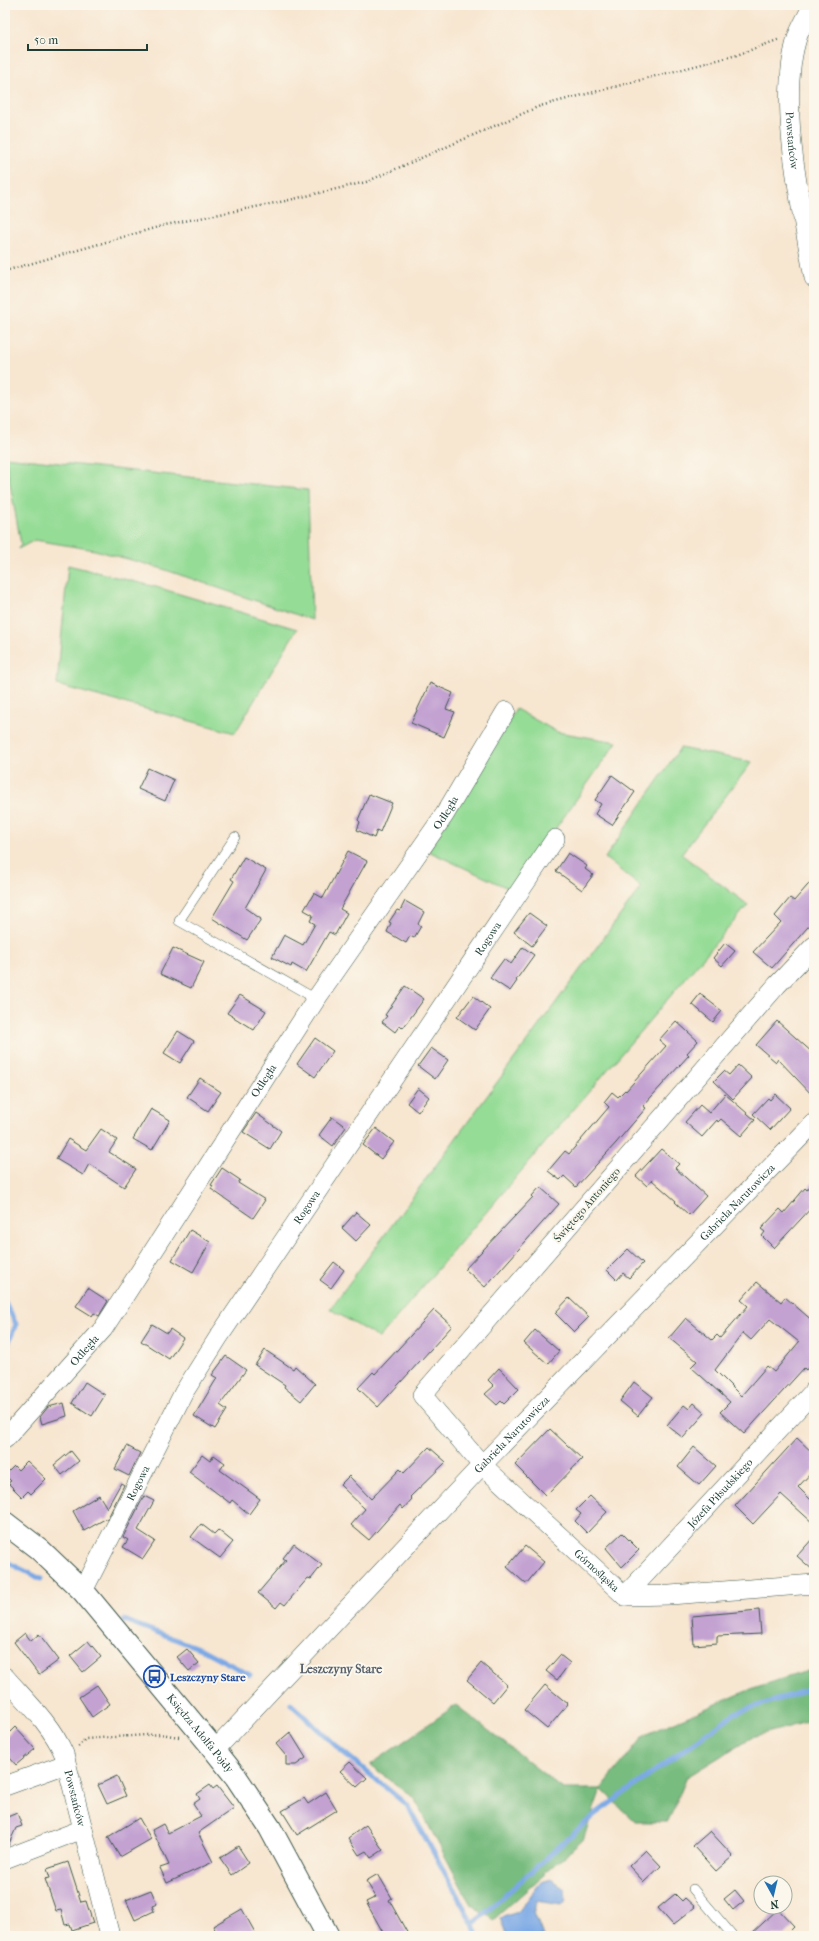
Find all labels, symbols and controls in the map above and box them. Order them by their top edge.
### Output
scale bar [28,26,147,52]
text: 50 m [34,33,58,47]
street label: Powstańców [783,111,802,171]
street label: Odległa [430,793,461,832]
street label: Rogowa [472,918,504,958]
street label: Odległa [248,1061,279,1100]
street label: Gabriela Narutowicza [697,1160,778,1243]
street label: Świętego Antoniego [551,1165,623,1245]
street label: Rogowa [290,1187,323,1226]
street label: Odległa [67,1331,102,1368]
street label: Gabriela Narutowicza [471,1393,552,1476]
street label: Józefa Piłsudskiego [684,1455,755,1531]
street label: Rogowa [123,1462,153,1503]
street label: Górnośląska [571,1546,623,1595]
district label: Leszczyny Stare [300,1662,382,1677]
bus stop icon: Leszczyny Stare [141,1664,167,1690]
place label: Leszczyny Stare [170,1671,246,1684]
street label: Księdza Adolfa Pojdy [164,1691,237,1776]
street label: Powstańców [62,1769,89,1829]
north arrow [753,1875,793,1915]
text: N [769,1897,779,1912]

